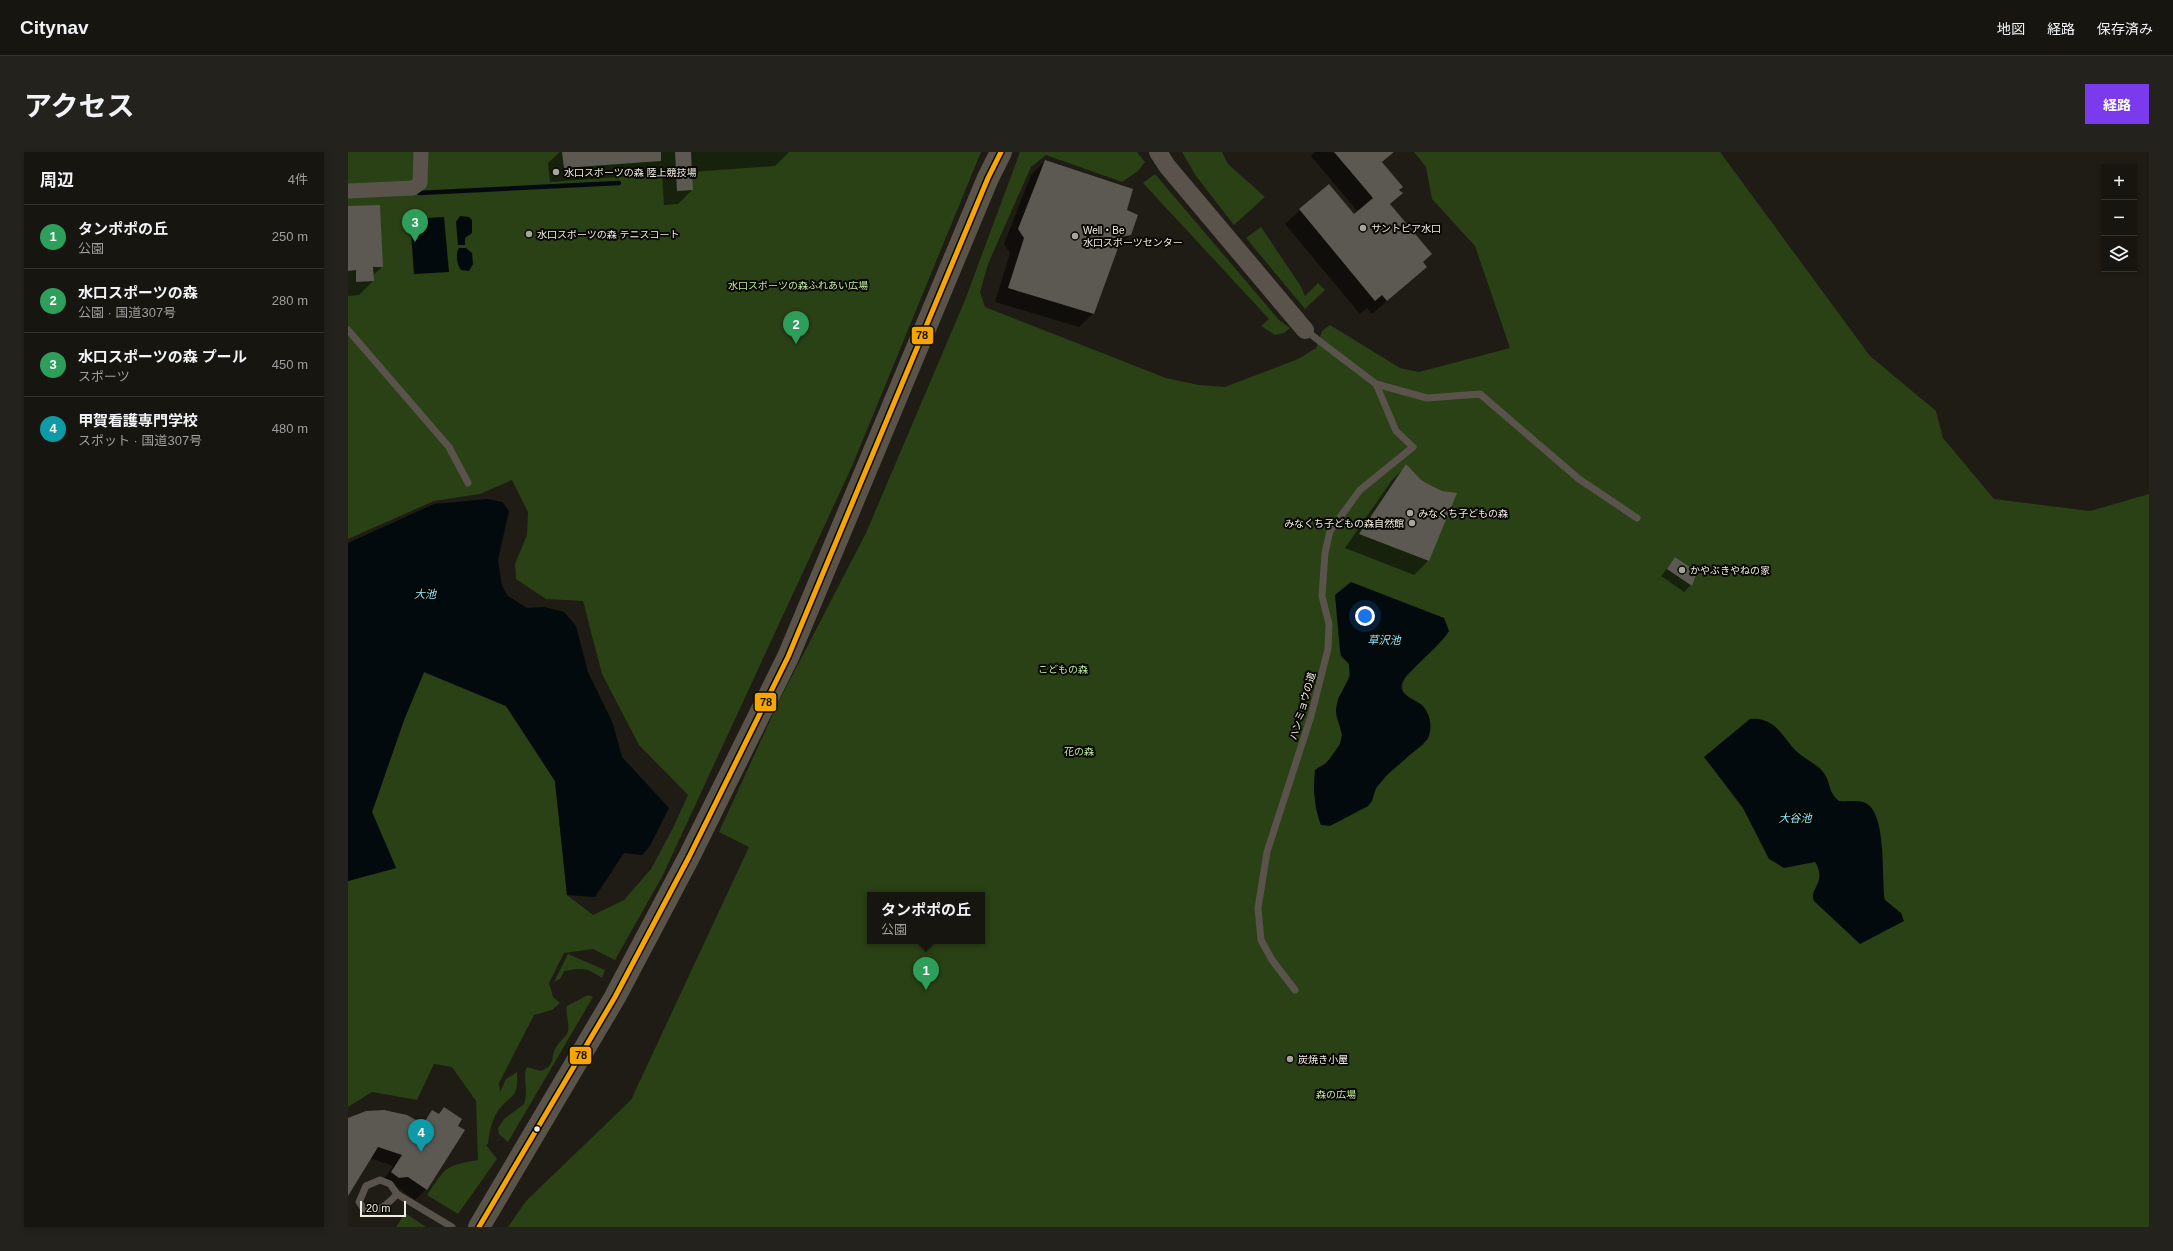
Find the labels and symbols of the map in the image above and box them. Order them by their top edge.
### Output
marker: 水口スポーツの森 陸上競技場 [551,167,561,177]
place label: 水口スポーツの森 陸上競技場 [564,167,697,178]
pin: 3 [402,209,428,242]
marker: サントピア水口 [1358,223,1368,233]
place label: サントピア水口 [1371,223,1441,234]
place label: Well・Be 水口スポーツセンター [1083,225,1183,248]
marker: 水口スポーツの森 テニスコート [524,229,534,239]
place label: 水口スポーツの森 テニスコート [537,229,680,240]
marker: Well・Be 水口スポーツセンター [1070,231,1080,241]
park label: 水口スポーツの森ふれあい広場 [728,280,868,291]
pin: 2 [783,311,809,344]
line badge: 78 [911,326,934,345]
text: 78 [916,329,928,341]
marker: みなくち子どもの森 [1405,508,1415,518]
place label: みなくち子どもの森 [1418,508,1508,519]
place label: みなくち子どもの森自然館 [1284,518,1404,529]
marker: みなくち子どもの森自然館 [1407,518,1417,528]
marker: かやぶきやねの家 [1677,565,1687,575]
place label: かやぶきやねの家 [1690,565,1770,576]
water label: 大池 [414,588,437,600]
your location [1355,606,1375,626]
water label: 草沢池 [1368,634,1401,646]
park label: こどもの森 [1038,664,1088,675]
street label: ハンミョウの道 [1288,671,1317,741]
line badge: 78 [754,692,777,712]
text: 78 [760,696,772,708]
park label: 花の森 [1064,746,1094,757]
water label: 大谷池 [1779,812,1812,824]
pin: 1 [913,957,939,990]
line badge: 78 [569,1046,592,1065]
text: 78 [575,1049,587,1061]
marker: 炭焼き小屋 [1285,1054,1295,1064]
place label: 炭焼き小屋 [1298,1054,1348,1065]
park label: 森の広場 [1316,1089,1356,1100]
pin: 4 [408,1119,434,1152]
unlabelled marker [532,1124,542,1134]
scale bar [360,1199,406,1218]

